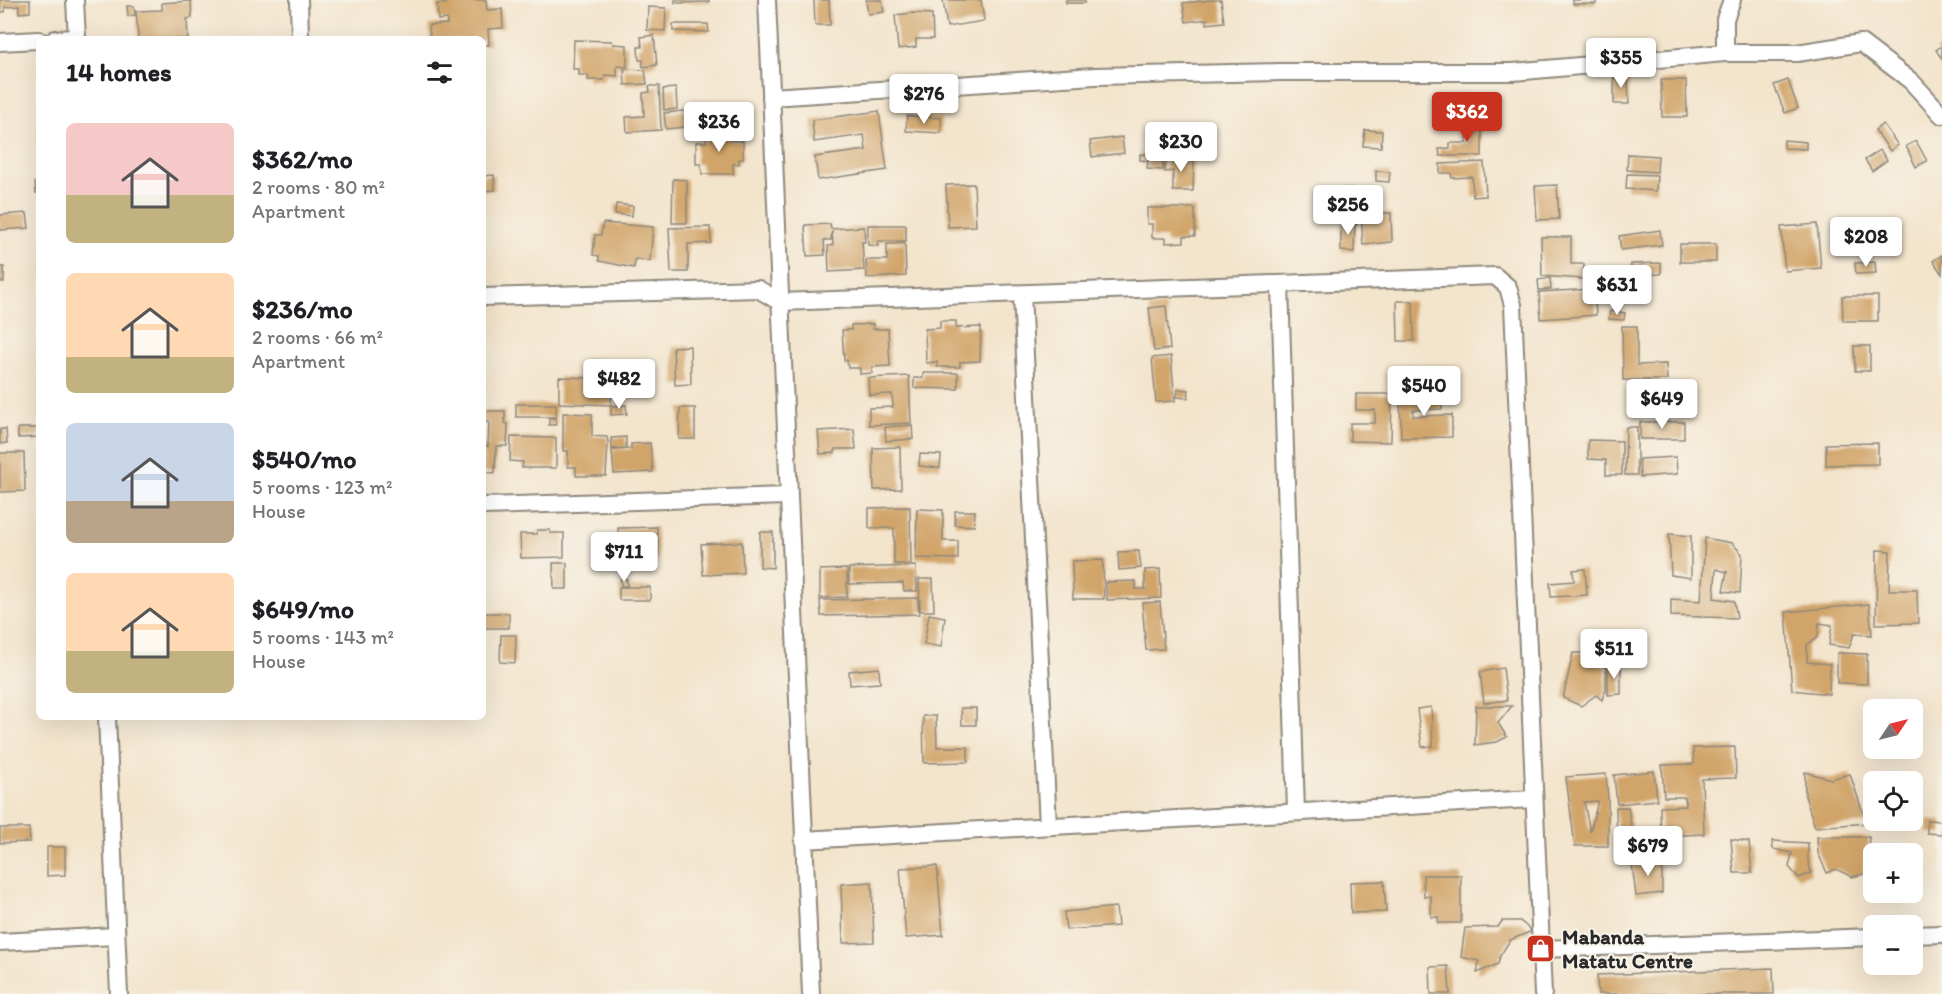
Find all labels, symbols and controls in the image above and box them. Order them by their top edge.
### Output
pin: $355 [1585,38,1657,89]
text: $355 [1600,45,1642,69]
text: 14 homes [66,56,172,88]
icon: filters [423,56,456,89]
pin: $276 [888,74,960,125]
text: $276 [903,81,945,105]
pin: $362 [1431,92,1503,143]
text: $362 [1446,99,1488,123]
pin: $236 [683,102,755,153]
text: $236 [698,109,740,133]
pin: $230 [1145,122,1217,173]
text: $230 [1159,129,1203,153]
text: $362/mo [252,143,353,175]
icon: home [114,147,186,219]
text: 2 rooms · 80 m² [252,175,385,199]
pin: $256 [1312,185,1384,236]
text: $256 [1327,192,1369,216]
text: Apartment [252,199,345,223]
pin: $208 [1830,217,1902,268]
text: $208 [1844,224,1888,248]
pin: $631 [1581,265,1653,316]
text: $631 [1597,272,1637,296]
text: $236/mo [252,293,353,325]
icon: home [114,297,186,369]
text: 2 rooms · 66 m² [252,325,383,349]
text: Apartment [252,349,345,373]
pin: $482 [583,359,655,410]
text: $482 [597,366,641,390]
pin: $540 [1388,366,1460,417]
text: $540 [1402,373,1446,397]
pin: $649 [1626,379,1698,430]
text: $649 [1640,386,1684,410]
text: $540/mo [252,443,356,475]
icon: home [114,447,186,519]
text: 5 rooms · 123 m² [252,475,393,499]
text: House [252,499,306,523]
pin: $711 [588,532,660,583]
text: $711 [605,539,643,563]
text: $649/mo [252,593,354,625]
icon: home [114,597,186,669]
text: 5 rooms · 143 m² [252,625,394,649]
pin: $511 [1578,629,1650,680]
text: $511 [1594,636,1634,660]
text: House [252,649,306,673]
north arrow [1863,699,1923,759]
map controls [1863,699,1923,975]
button: locate [1863,771,1923,831]
pin: $679 [1612,826,1684,877]
text: $679 [1627,833,1669,857]
button: + [1863,843,1923,903]
button: − [1863,915,1923,975]
place label: Mabanda Matatu Centre [1562,924,1693,973]
shop icon: Mabanda Matatu Centre [1525,933,1557,965]

